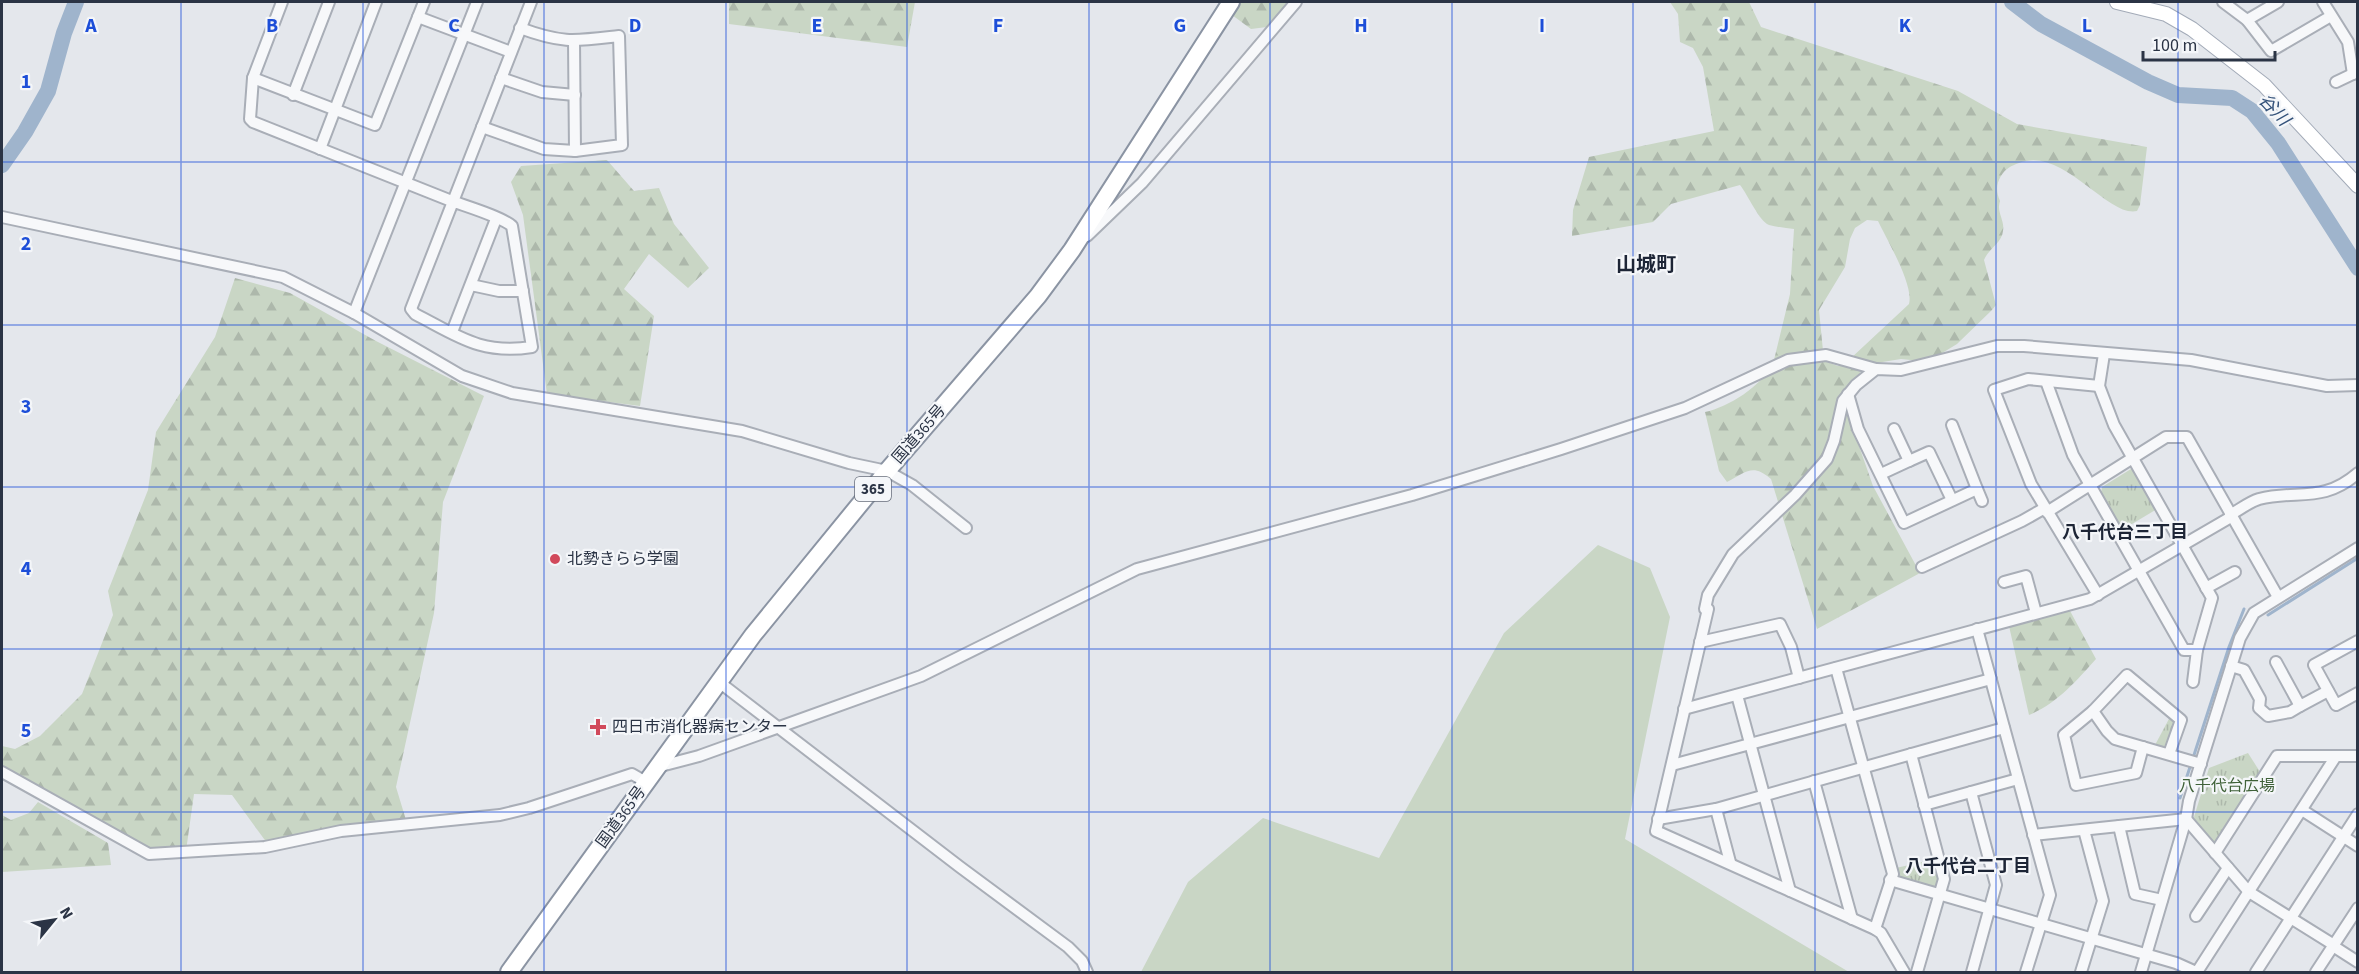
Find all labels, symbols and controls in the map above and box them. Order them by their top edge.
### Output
text: A [84,12,97,40]
text: B [266,12,278,40]
text: C [448,12,460,40]
text: D [629,12,641,40]
text: E [812,12,822,40]
text: F [993,12,1003,40]
text: G [1174,12,1186,40]
text: H [1354,12,1368,40]
text: I [1539,12,1545,40]
text: J [1719,12,1729,40]
text: K [1899,12,1912,40]
text: L [2082,12,2092,40]
scale bar [2143,24,2275,62]
text: 100 m [2152,33,2197,58]
text: 1 [21,68,31,96]
water label: 谷川 [2253,88,2297,133]
text: 2 [21,230,31,258]
district label: 山城町 [1616,251,1676,279]
text: 3 [21,393,31,421]
street label: 国道365号 [887,400,951,468]
road number: 365 [855,477,891,501]
district label: 八千代台三丁目 [2062,520,2188,545]
place label: 北勢きらら学園 [567,548,679,570]
marker: 北勢きらら学園 [548,552,562,566]
text: 4 [21,555,32,583]
place label: 四日市消化器病センター [612,716,788,738]
text: 5 [21,717,31,745]
marker: 四日市消化器病センター [589,718,607,736]
park label: 八千代台広場 [2179,775,2275,797]
street label: 国道365号 [591,781,651,853]
district label: 八千代台二丁目 [1905,854,2031,879]
north arrow [24,890,84,950]
text: N [54,903,78,923]

